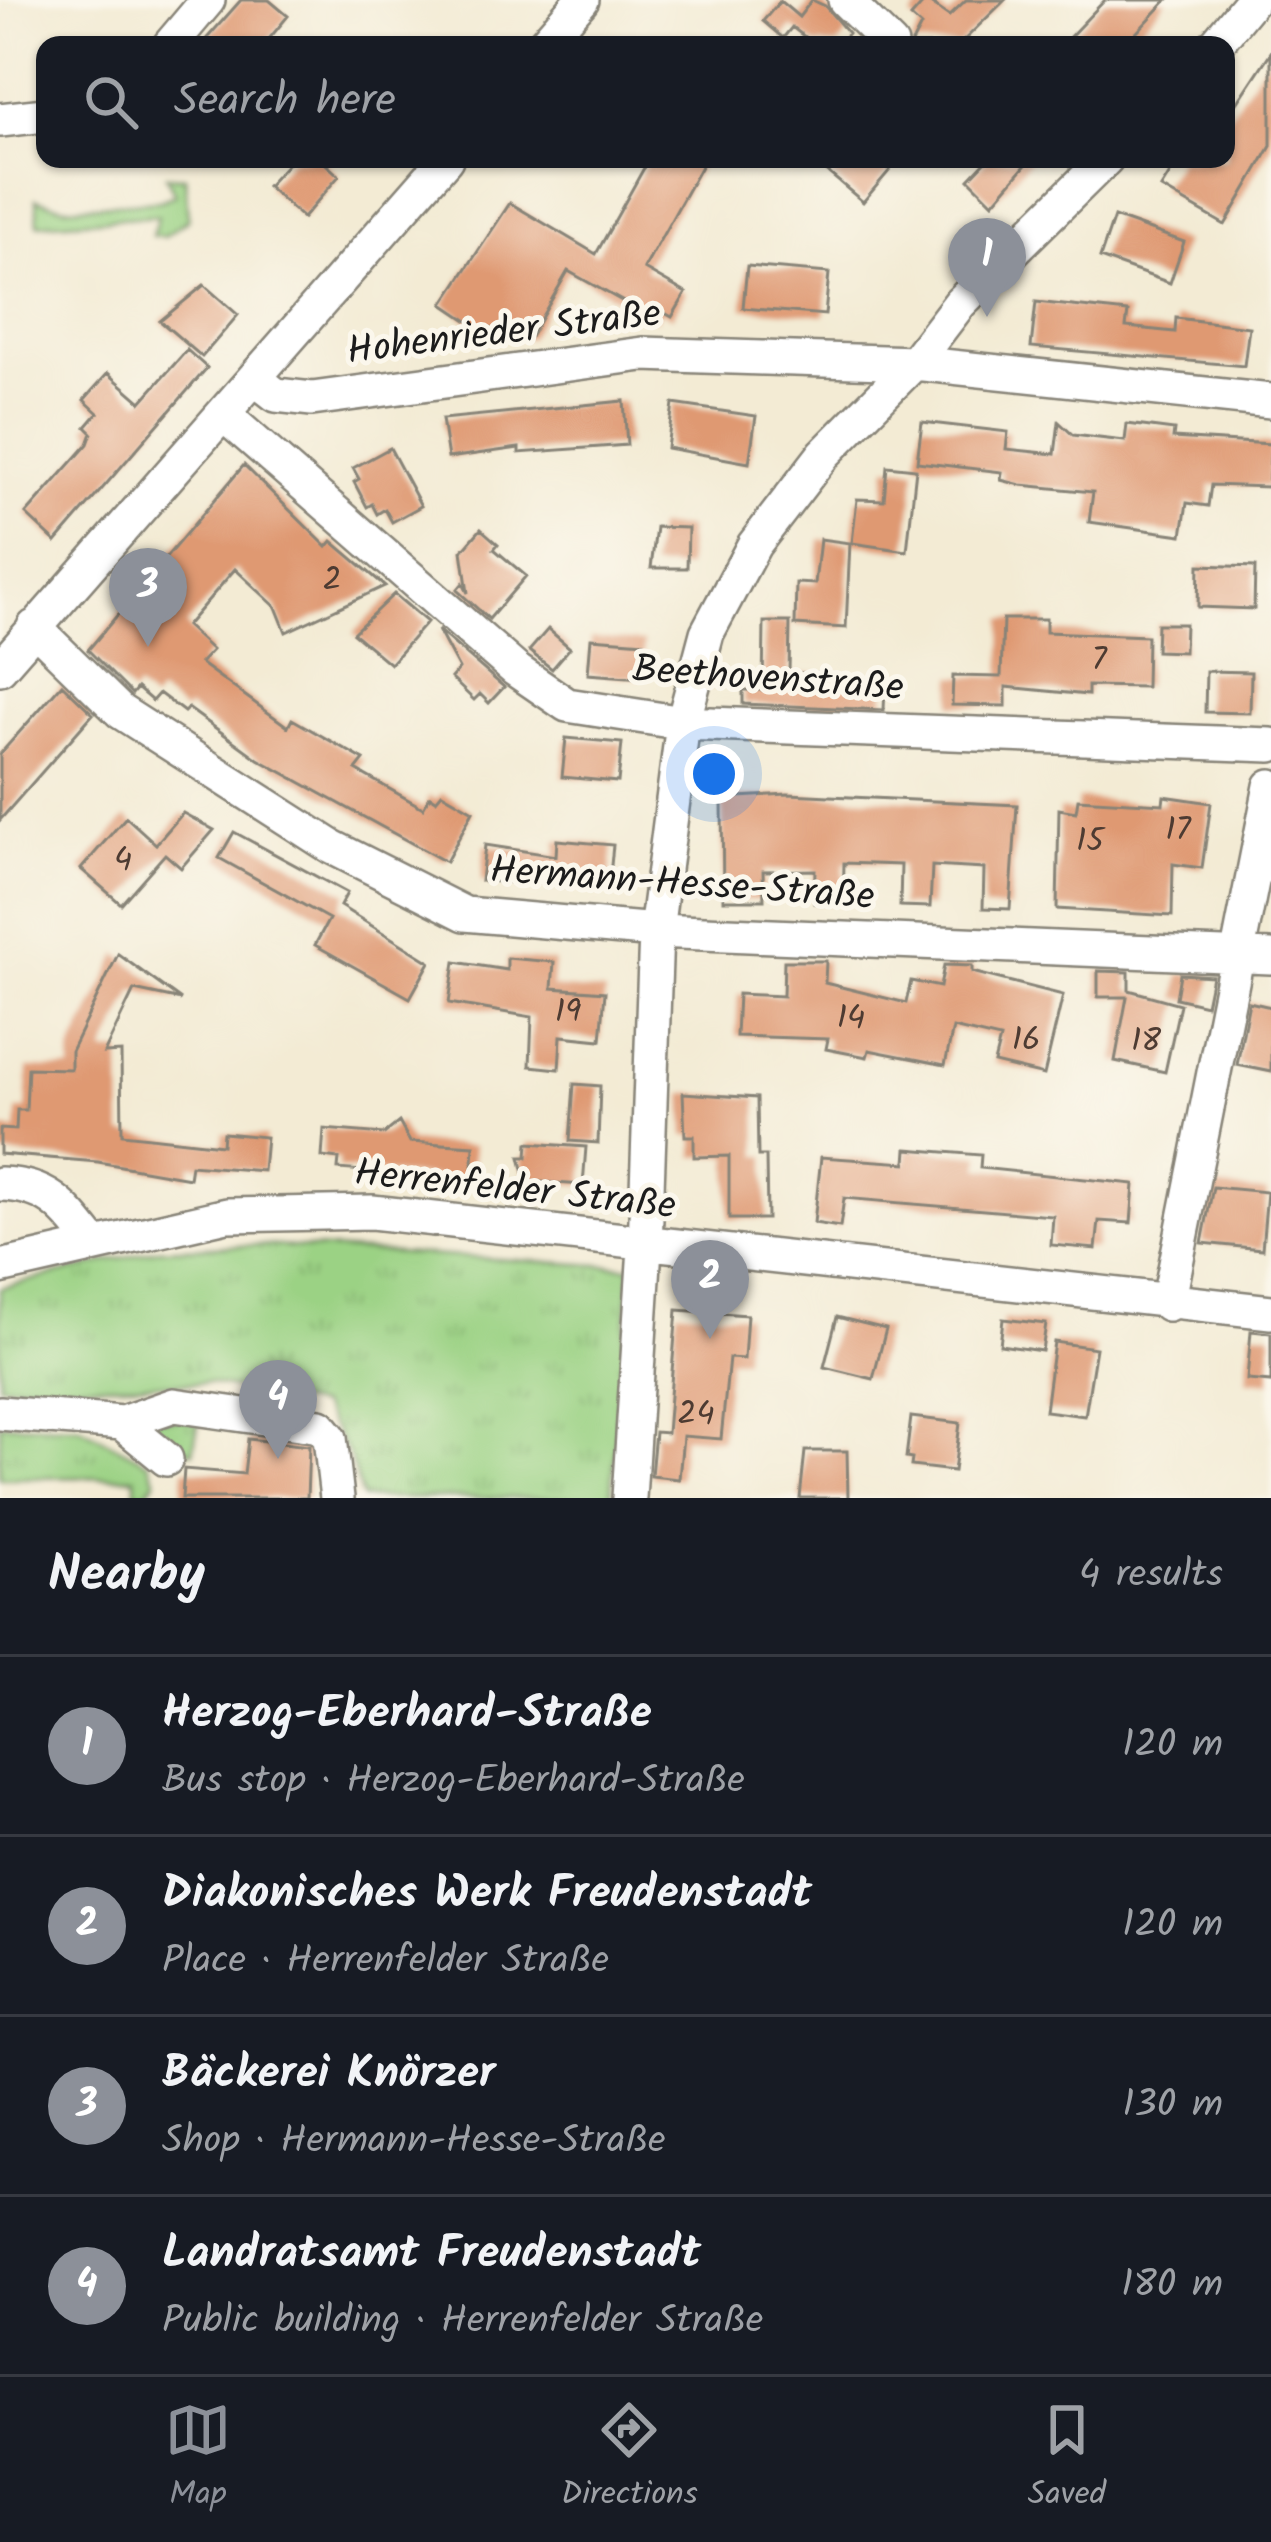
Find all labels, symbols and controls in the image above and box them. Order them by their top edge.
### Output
search box [36,36,1235,168]
text: Search here [174,66,396,138]
icon: search [78,69,144,135]
pin: 1 [948,218,1026,317]
street label: Hohenrieder Straße [344,284,664,384]
pin: 3 [109,548,187,647]
house number: 2 [322,555,342,608]
house number: 7 [1091,635,1108,688]
street label: Beethovenstraße [630,640,906,720]
your location [684,744,744,804]
house number: 17 [1165,805,1193,858]
house number: 15 [1076,816,1106,869]
house number: 4 [114,835,132,888]
street label: Hermann-Hesse-Straße [488,841,876,929]
house number: 19 [555,987,581,1040]
house number: 14 [837,993,865,1046]
house number: 16 [1012,1015,1040,1068]
house number: 18 [1131,1016,1161,1069]
street label: Herrenfelder Straße [351,1143,679,1239]
pin: 2 [671,1240,749,1339]
pin: 4 [239,1360,317,1459]
house number: 24 [677,1389,715,1442]
text: Nearby [48,1536,205,1617]
text: 4 results [1079,1545,1223,1607]
text: Herzog-Eberhard-Straße [162,1679,652,1751]
text: 1 [81,1715,93,1777]
text: 120 m [1122,1715,1223,1777]
text: Bus stop · Herzog-Eberhard-Straße [162,1751,745,1813]
text: Diakonisches Werk Freudenstadt [162,1859,812,1931]
text: 2 [76,1895,98,1957]
text: 120 m [1122,1895,1223,1957]
text: Place · Herrenfelder Straße [162,1931,609,1993]
text: Bäckerei Knörzer [162,2039,495,2111]
text: 3 [76,2075,98,2137]
text: 130 m [1122,2075,1223,2137]
text: Shop · Hermann-Hesse-Straße [162,2111,666,2173]
text: Landratsamt Freudenstadt [162,2219,701,2291]
text: 4 [76,2255,98,2317]
text: 180 m [1121,2255,1223,2317]
text: Public building · Herrenfelder Straße [162,2291,763,2353]
tab: Map [165,2397,231,2522]
tab: Directions [561,2397,698,2522]
tab: Saved [1028,2397,1106,2522]

